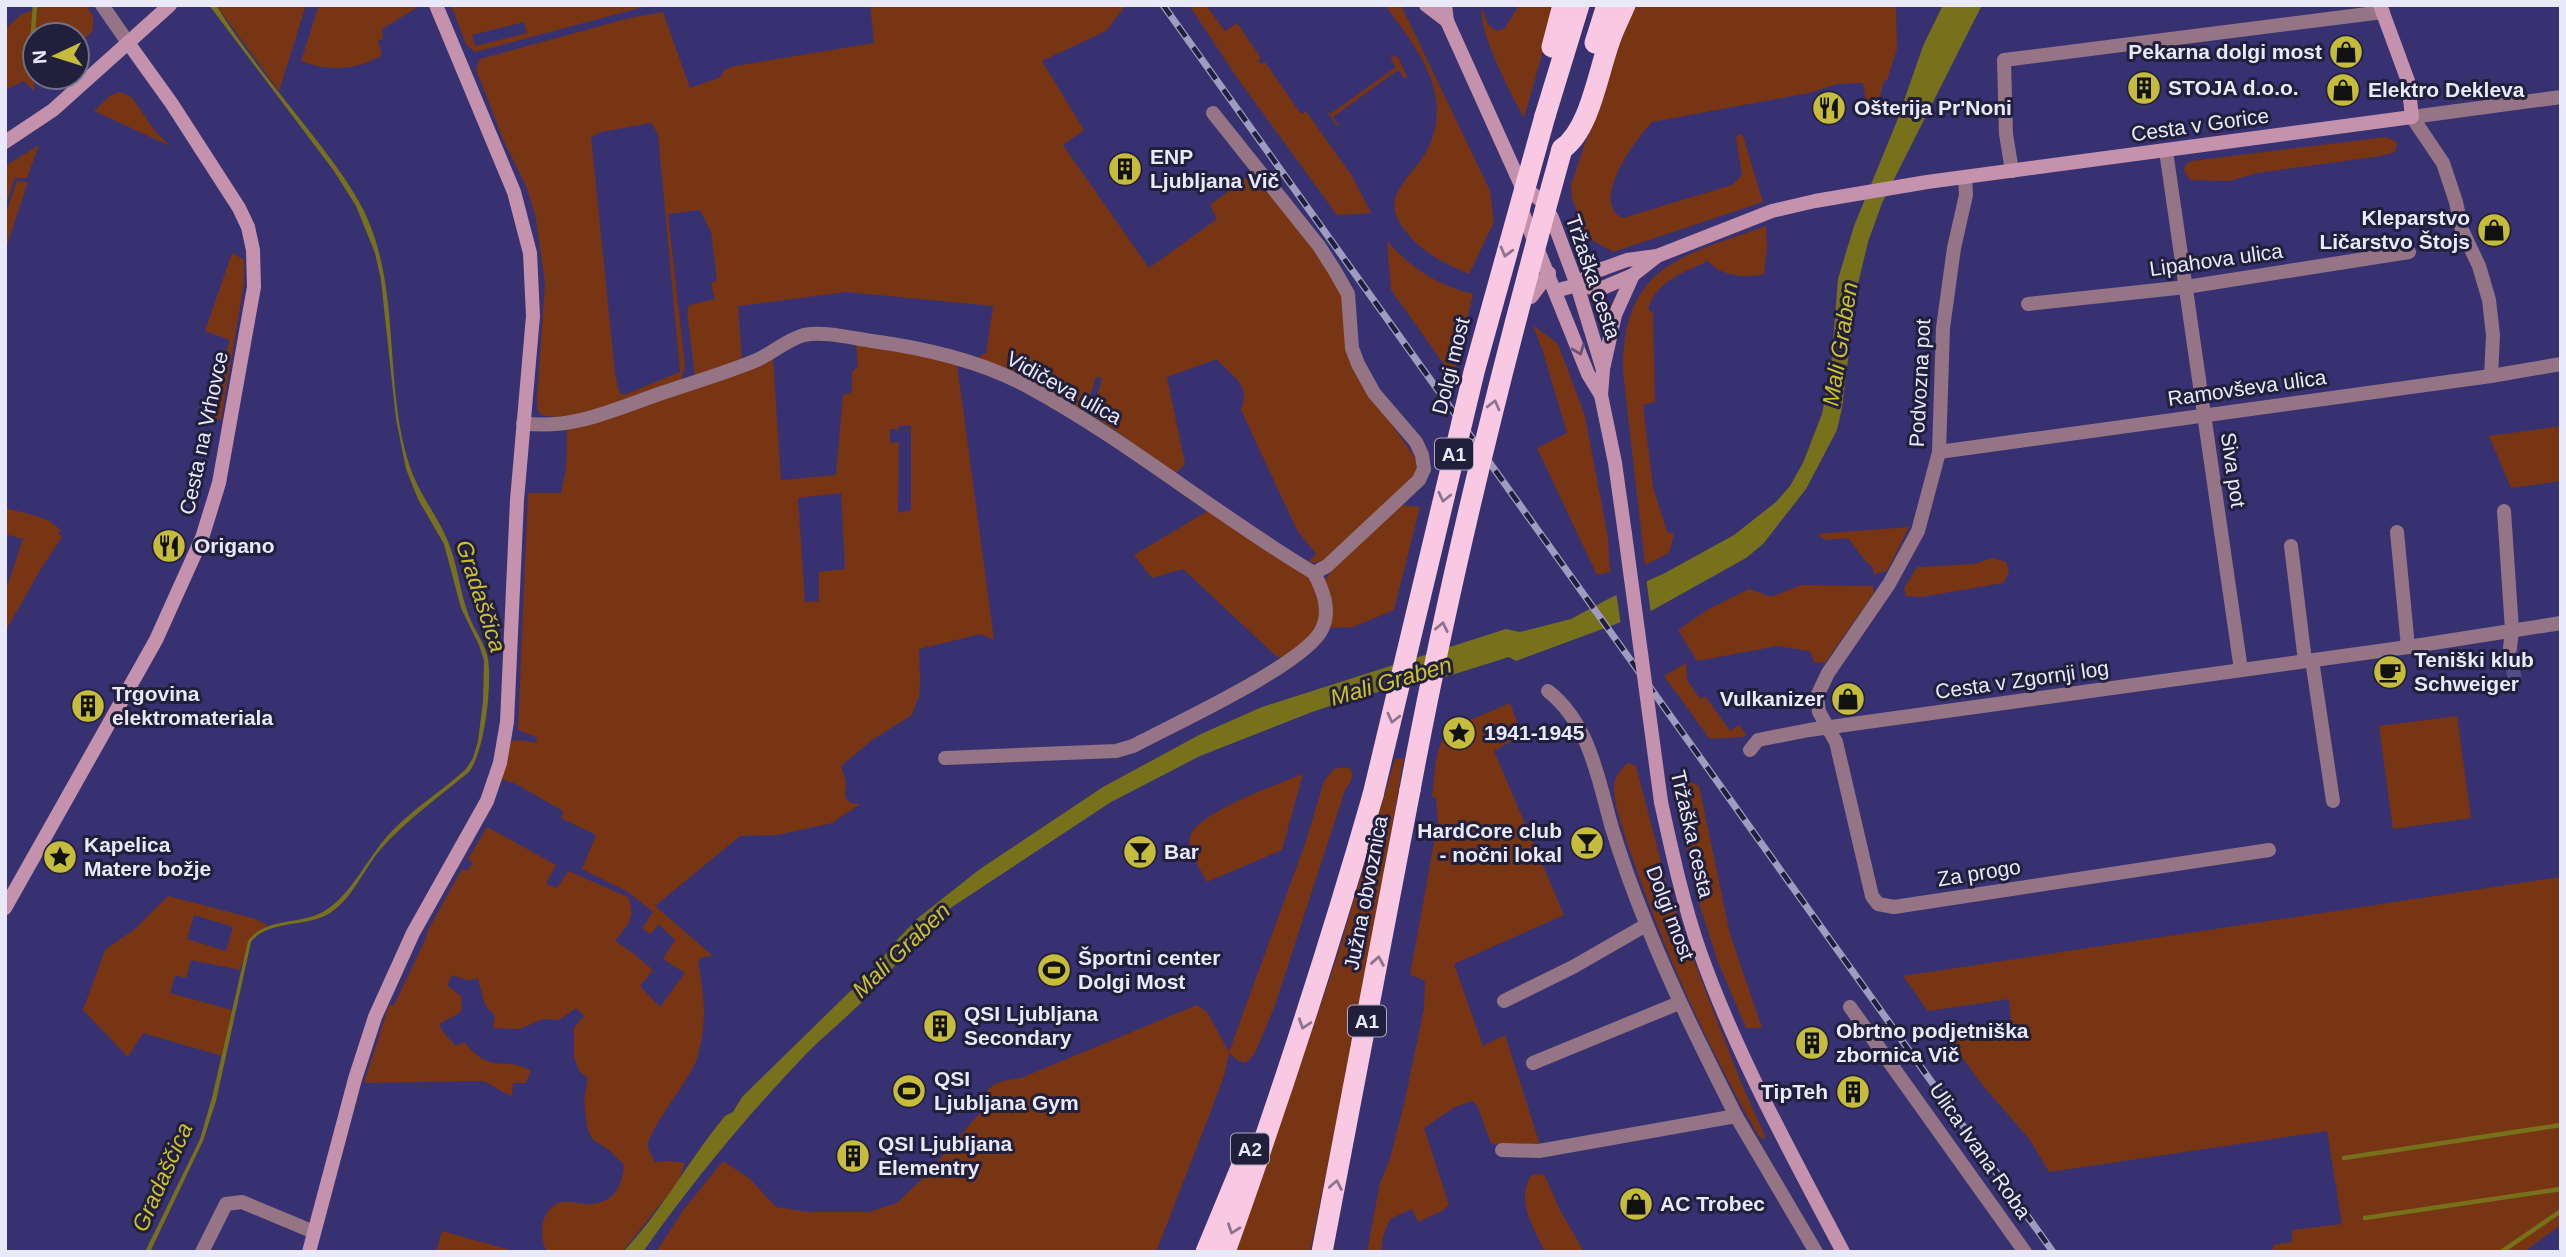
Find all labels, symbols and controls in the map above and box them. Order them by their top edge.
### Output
north arrow [21,21,91,91]
shop icon: Pekarna dolgi most [2327,33,2365,71]
place label: Pekarna dolgi most [2128,40,2322,63]
text: N [29,50,50,65]
building icon: STOJA d.o.o. [2125,69,2163,107]
shop icon: Elektro Dekleva [2324,71,2362,109]
place label: STOJA d.o.o. [2168,76,2299,99]
place label: Elektro Dekleva [2368,78,2525,101]
restaurant icon: Ošterija Pr'Noni [1810,89,1848,127]
place label: Ošterija Pr'Noni [1854,96,2012,119]
street label: Cesta v Gorice [2130,103,2270,146]
place label: ENP Ljubljana Vič [1150,145,1279,192]
building icon: ENP Ljubljana Vič [1106,150,1144,188]
place label: Kleparstvo Ličarstvo Štojs [2319,206,2470,253]
shop icon: Kleparstvo Ličarstvo Štojs [2475,211,2513,249]
street label: Tržaška cesta [1561,212,1626,342]
street label: Lipahova ulica [2148,239,2284,280]
one-way arrow [1500,246,1514,258]
water label: Mali Graben [1817,280,1863,408]
street label: Dolgi most [1427,315,1474,417]
street label: Podvozna pot [1905,318,1934,448]
one-way arrow [1571,344,1585,356]
street label: Vidičeva ulica [1003,346,1126,429]
street label: Cesta na Vrhovce [175,349,232,517]
street label: Ramovševa ulica [2166,365,2328,410]
one-way arrow [1485,399,1500,411]
street label: Siva pot [2217,431,2250,509]
road number: A1 [1435,438,1473,470]
one-way arrow [1438,491,1453,503]
restaurant icon: Origano [150,527,188,565]
place label: Origano [194,534,275,557]
water label: Gradaščica [451,537,511,655]
one-way arrow [1434,621,1449,633]
place label: Teniški klub Schweiger [2414,648,2534,695]
water label: Mali Graben [1327,651,1455,711]
cafe icon: Teniški klub Schweiger [2371,653,2409,691]
street label: Cesta v Zgornji log [1934,656,2110,703]
shop icon: Vulkanizer [1829,680,1867,718]
place label: Trgovina elektromateriala [112,682,273,729]
building icon: Trgovina elektromateriala [69,687,107,725]
place label: Vulkanizer [1720,687,1824,710]
one-way arrow [1387,712,1401,724]
place icon: 1941-1945 [1440,714,1478,752]
place label: 1941-1945 [1484,721,1585,744]
street label: Tržaška cesta [1667,768,1718,900]
street label: Južna obvoznica [1339,814,1392,972]
place label: HardCore club - nočni lokal [1417,819,1562,866]
bar icon: HardCore club - nočni lokal [1568,824,1606,862]
place label: Kapelica Matere božje [84,833,211,880]
bar icon: Bar [1121,833,1159,871]
place icon: Kapelica Matere božje [41,838,79,876]
place label: Bar [1164,840,1199,863]
street label: Za progo [1936,855,2022,890]
street label: Dolgi most [1642,862,1699,963]
water label: Mali Graben [847,897,955,1003]
place label: Športni center Dolgi Most [1078,946,1220,993]
sports icon: Športni center Dolgi Most [1035,951,1073,989]
one-way arrow [1370,955,1385,967]
place label: QSI Ljubljana Secondary [964,1002,1099,1049]
road number: A1 [1348,1006,1386,1036]
building icon: QSI Ljubljana Secondary [921,1007,959,1045]
one-way arrow [1297,1018,1312,1030]
place label: Obrtno podjetniška zbornica Vič [1836,1019,2029,1066]
building icon: Obrtno podjetniška zbornica Vič [1793,1024,1831,1062]
place label: QSI Ljubljana Gym [934,1067,1079,1114]
sports icon: QSI Ljubljana Gym [890,1072,928,1110]
building icon: TipTeh [1834,1073,1872,1111]
street label: Ulica Ivana Roba [1925,1079,2036,1223]
place label: TipTeh [1761,1080,1828,1103]
water label: Gradaščica [126,1119,198,1235]
place label: QSI Ljubljana Elementry [878,1132,1013,1179]
road number: A2 [1231,1134,1269,1164]
building icon: QSI Ljubljana Elementry [834,1137,872,1175]
one-way arrow [1327,1179,1342,1191]
shop icon: AC Trobec [1617,1185,1655,1223]
place label: AC Trobec [1660,1192,1765,1215]
one-way arrow [1227,1223,1241,1235]

